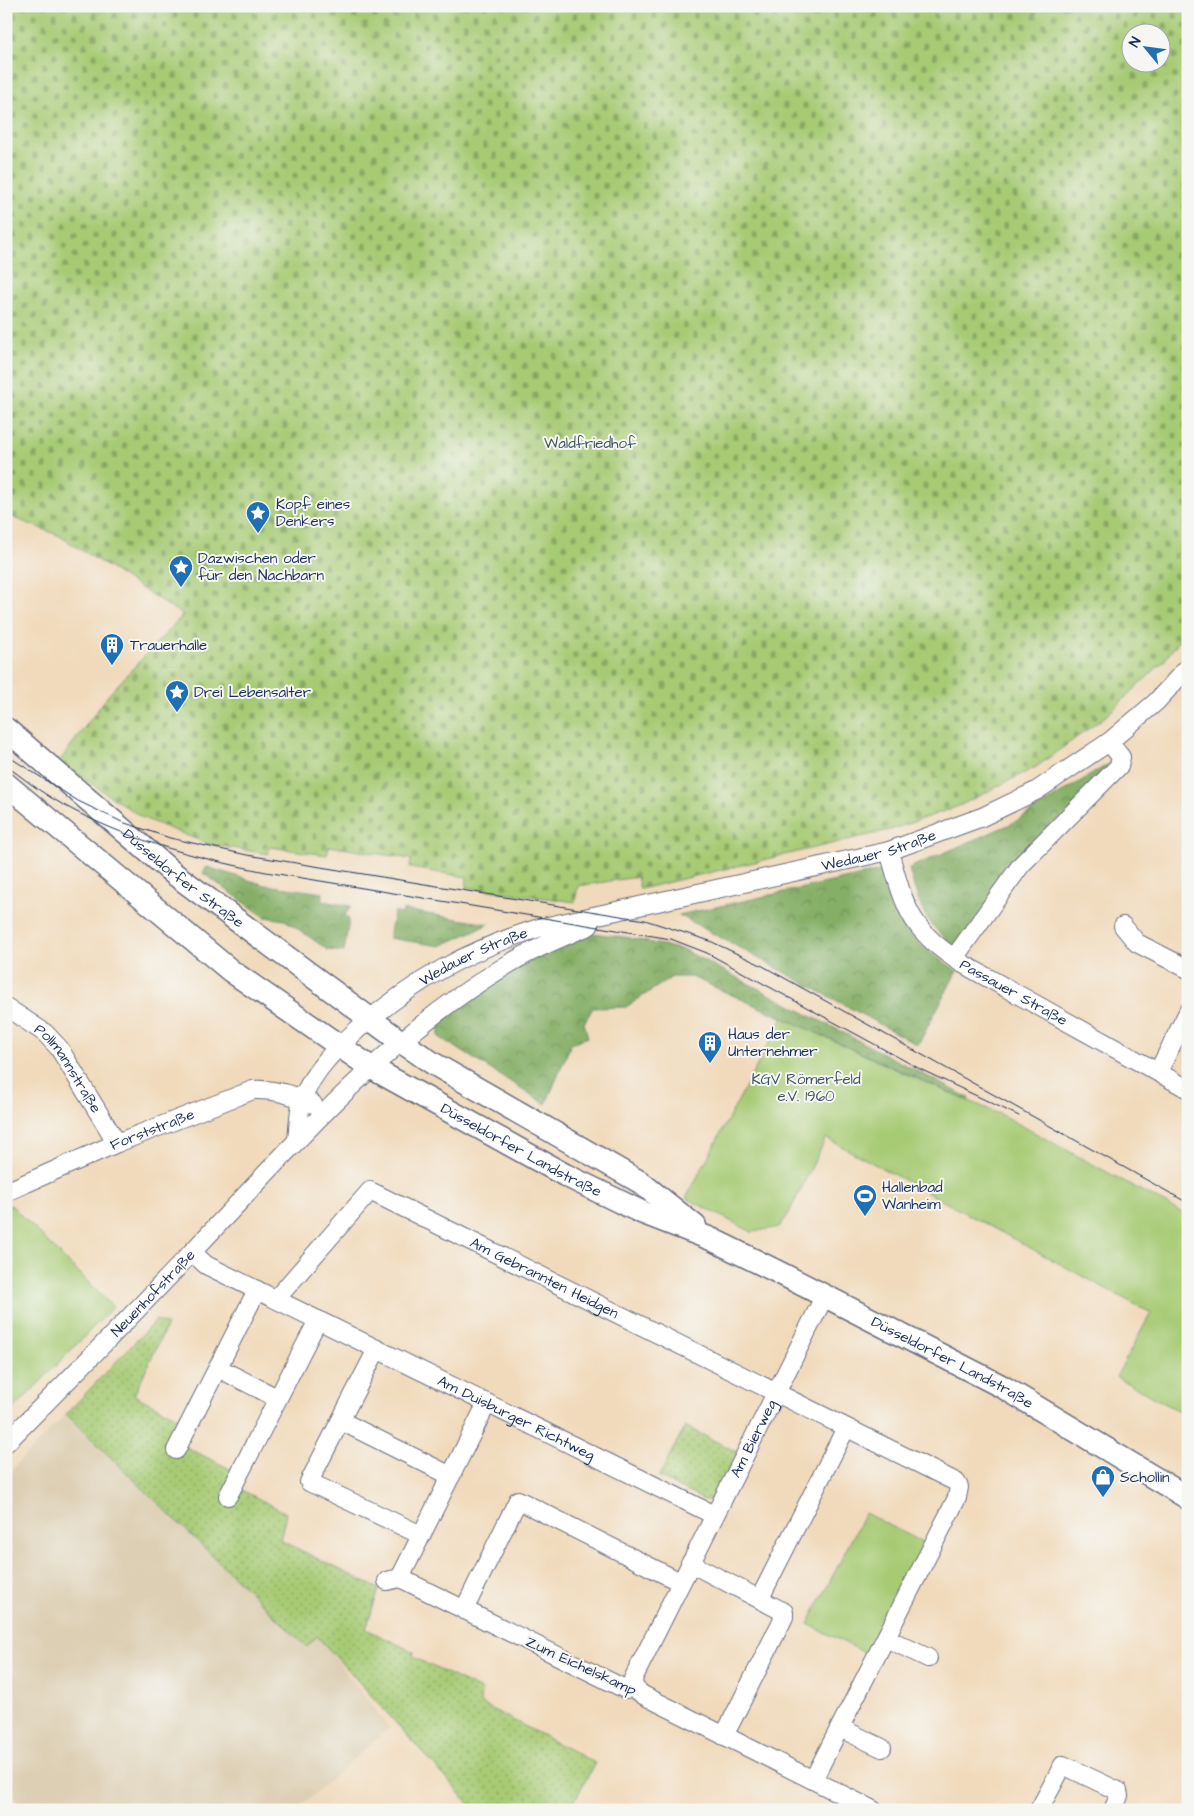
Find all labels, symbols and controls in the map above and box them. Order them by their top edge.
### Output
north arrow [1122,22,1172,72]
text: N [1125,33,1146,51]
park label: Waldfriedhof [544,433,636,454]
place label: Kopf eines Denkers [276,494,351,532]
place icon: Kopf eines Denkers [245,500,271,534]
place label: Dazwischen oder für den Nachbarn [198,548,324,586]
place icon: Dazwischen oder für den Nachbarn [168,554,194,588]
building icon: Trauerhalle [99,632,125,666]
place label: Trauerhalle [130,635,207,656]
place icon: Drei Lebensalter [164,679,190,713]
place label: Drei Lebensalter [194,682,311,703]
street label: Düsseldorfer Straße [118,824,248,933]
street label: Wedauer Straße [819,824,939,876]
street label: Wedauer Straße [415,922,530,991]
street label: Passauer Straße [956,954,1071,1031]
street label: Pollmannstraße [30,1018,107,1117]
place label: Haus der Unternehmer [728,1024,818,1062]
building icon: Haus der Unternehmer [697,1030,723,1064]
park label: KGV Römerfeld e.V. 1960 [751,1069,861,1107]
street label: Düsseldorfer Landstraße [437,1098,605,1202]
street label: Forststraße [106,1103,197,1155]
place label: Hallenbad Wanheim [882,1177,943,1215]
sports icon: Hallenbad Wanheim [852,1183,878,1217]
street label: Am Gebrannten Heidgen [467,1232,623,1324]
street label: Neuenhofstraße [106,1245,200,1341]
street label: Düsseldorfer Landstraße [868,1311,1037,1413]
street label: Am Duisburger Richtweg [434,1370,599,1466]
street label: Am Bierweg [725,1396,783,1481]
shop icon: Schollin [1090,1464,1116,1498]
place label: Schollin [1120,1467,1170,1488]
street label: Zum Eichelskamp [522,1631,640,1701]

